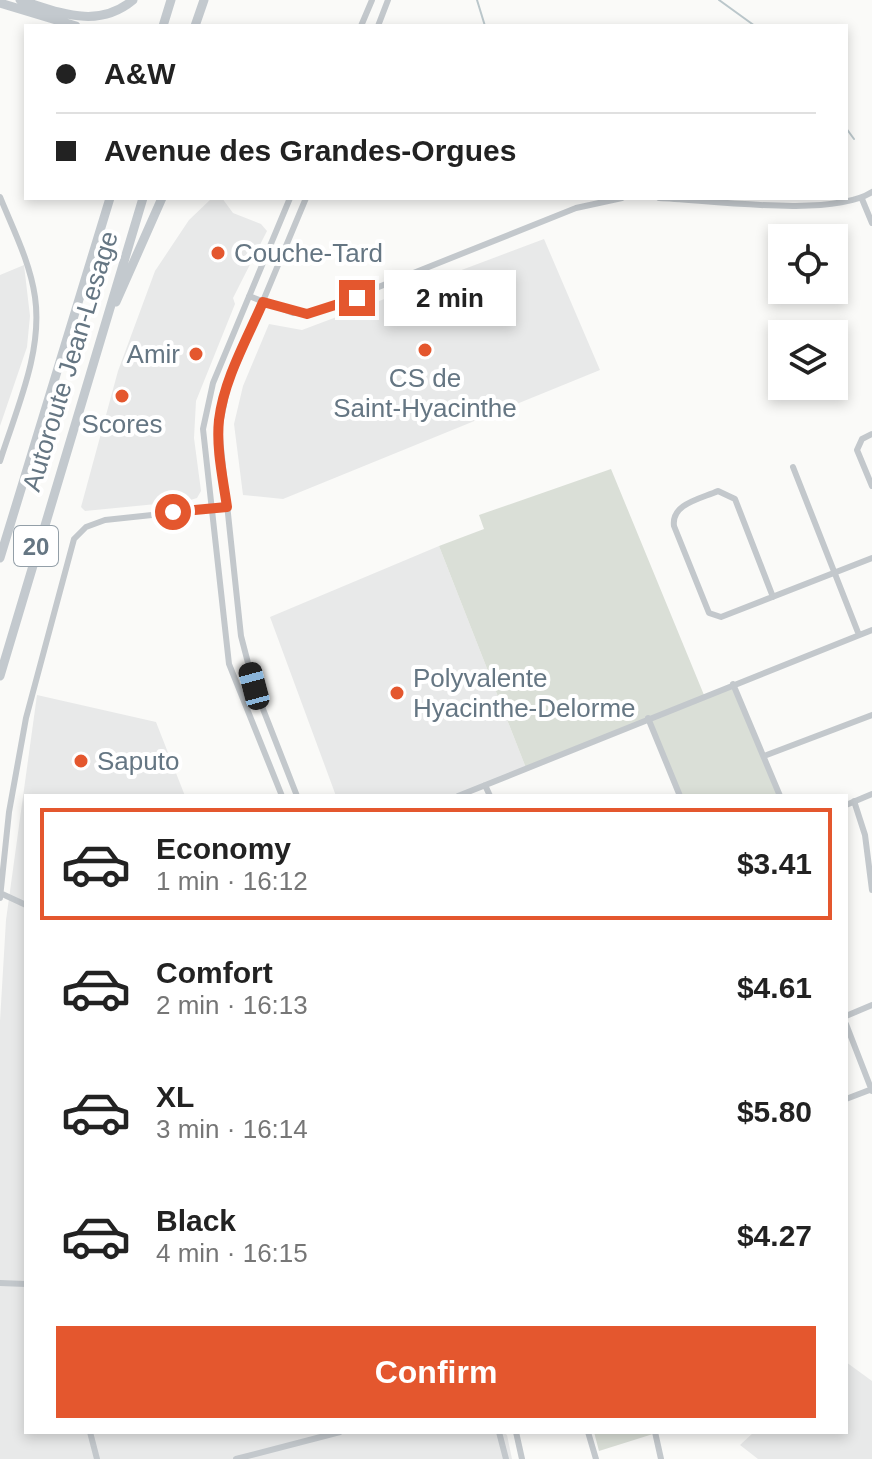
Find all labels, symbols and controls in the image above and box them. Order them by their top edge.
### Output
text: A&W [104,57,176,90]
text: Avenue des Grandes-Orgues [104,134,516,167]
map controls [768,224,848,400]
button: locate [768,224,848,304]
street label: Autoroute Jean-Lesage [16,227,124,495]
place label: Couche-Tard [234,238,383,268]
marker: Couche-Tard [209,244,227,262]
callout: 2 min [385,270,517,326]
route end [339,280,375,316]
text: 2 min [416,283,484,313]
button: layers [768,320,848,400]
place label: Amir [127,339,180,369]
marker: CS de Saint-Hyacinthe [416,341,434,359]
marker: Amir [187,345,205,363]
place label: CS de Saint-Hyacinthe [333,363,517,423]
marker: Scores [113,387,131,405]
place label: Scores [82,409,162,439]
route start [155,494,191,530]
road number: 20 [14,526,58,566]
car [236,660,272,712]
place label: Polyvalente Hyacinthe-Delorme [413,663,636,723]
marker: Polyvalente Hyacinthe-Delorme [388,684,406,702]
place label: Saputo [97,746,179,776]
marker: Saputo [72,752,90,770]
icon: car [60,828,132,900]
text: Economy [156,832,291,865]
text: $3.41 [737,847,812,880]
text: 1 min · 16:12 [156,866,308,896]
icon: car [60,952,132,1024]
text: Comfort [156,956,273,989]
text: $4.61 [737,971,812,1004]
text: 2 min · 16:13 [156,990,308,1020]
icon: car [60,1076,132,1148]
text: XL [156,1080,194,1113]
text: $5.80 [737,1095,812,1128]
text: 3 min · 16:14 [156,1114,308,1144]
icon: car [60,1200,132,1272]
text: Black [156,1204,236,1237]
text: $4.27 [737,1219,812,1252]
text: 4 min · 16:15 [156,1238,308,1268]
button: Confirm [56,1326,816,1418]

